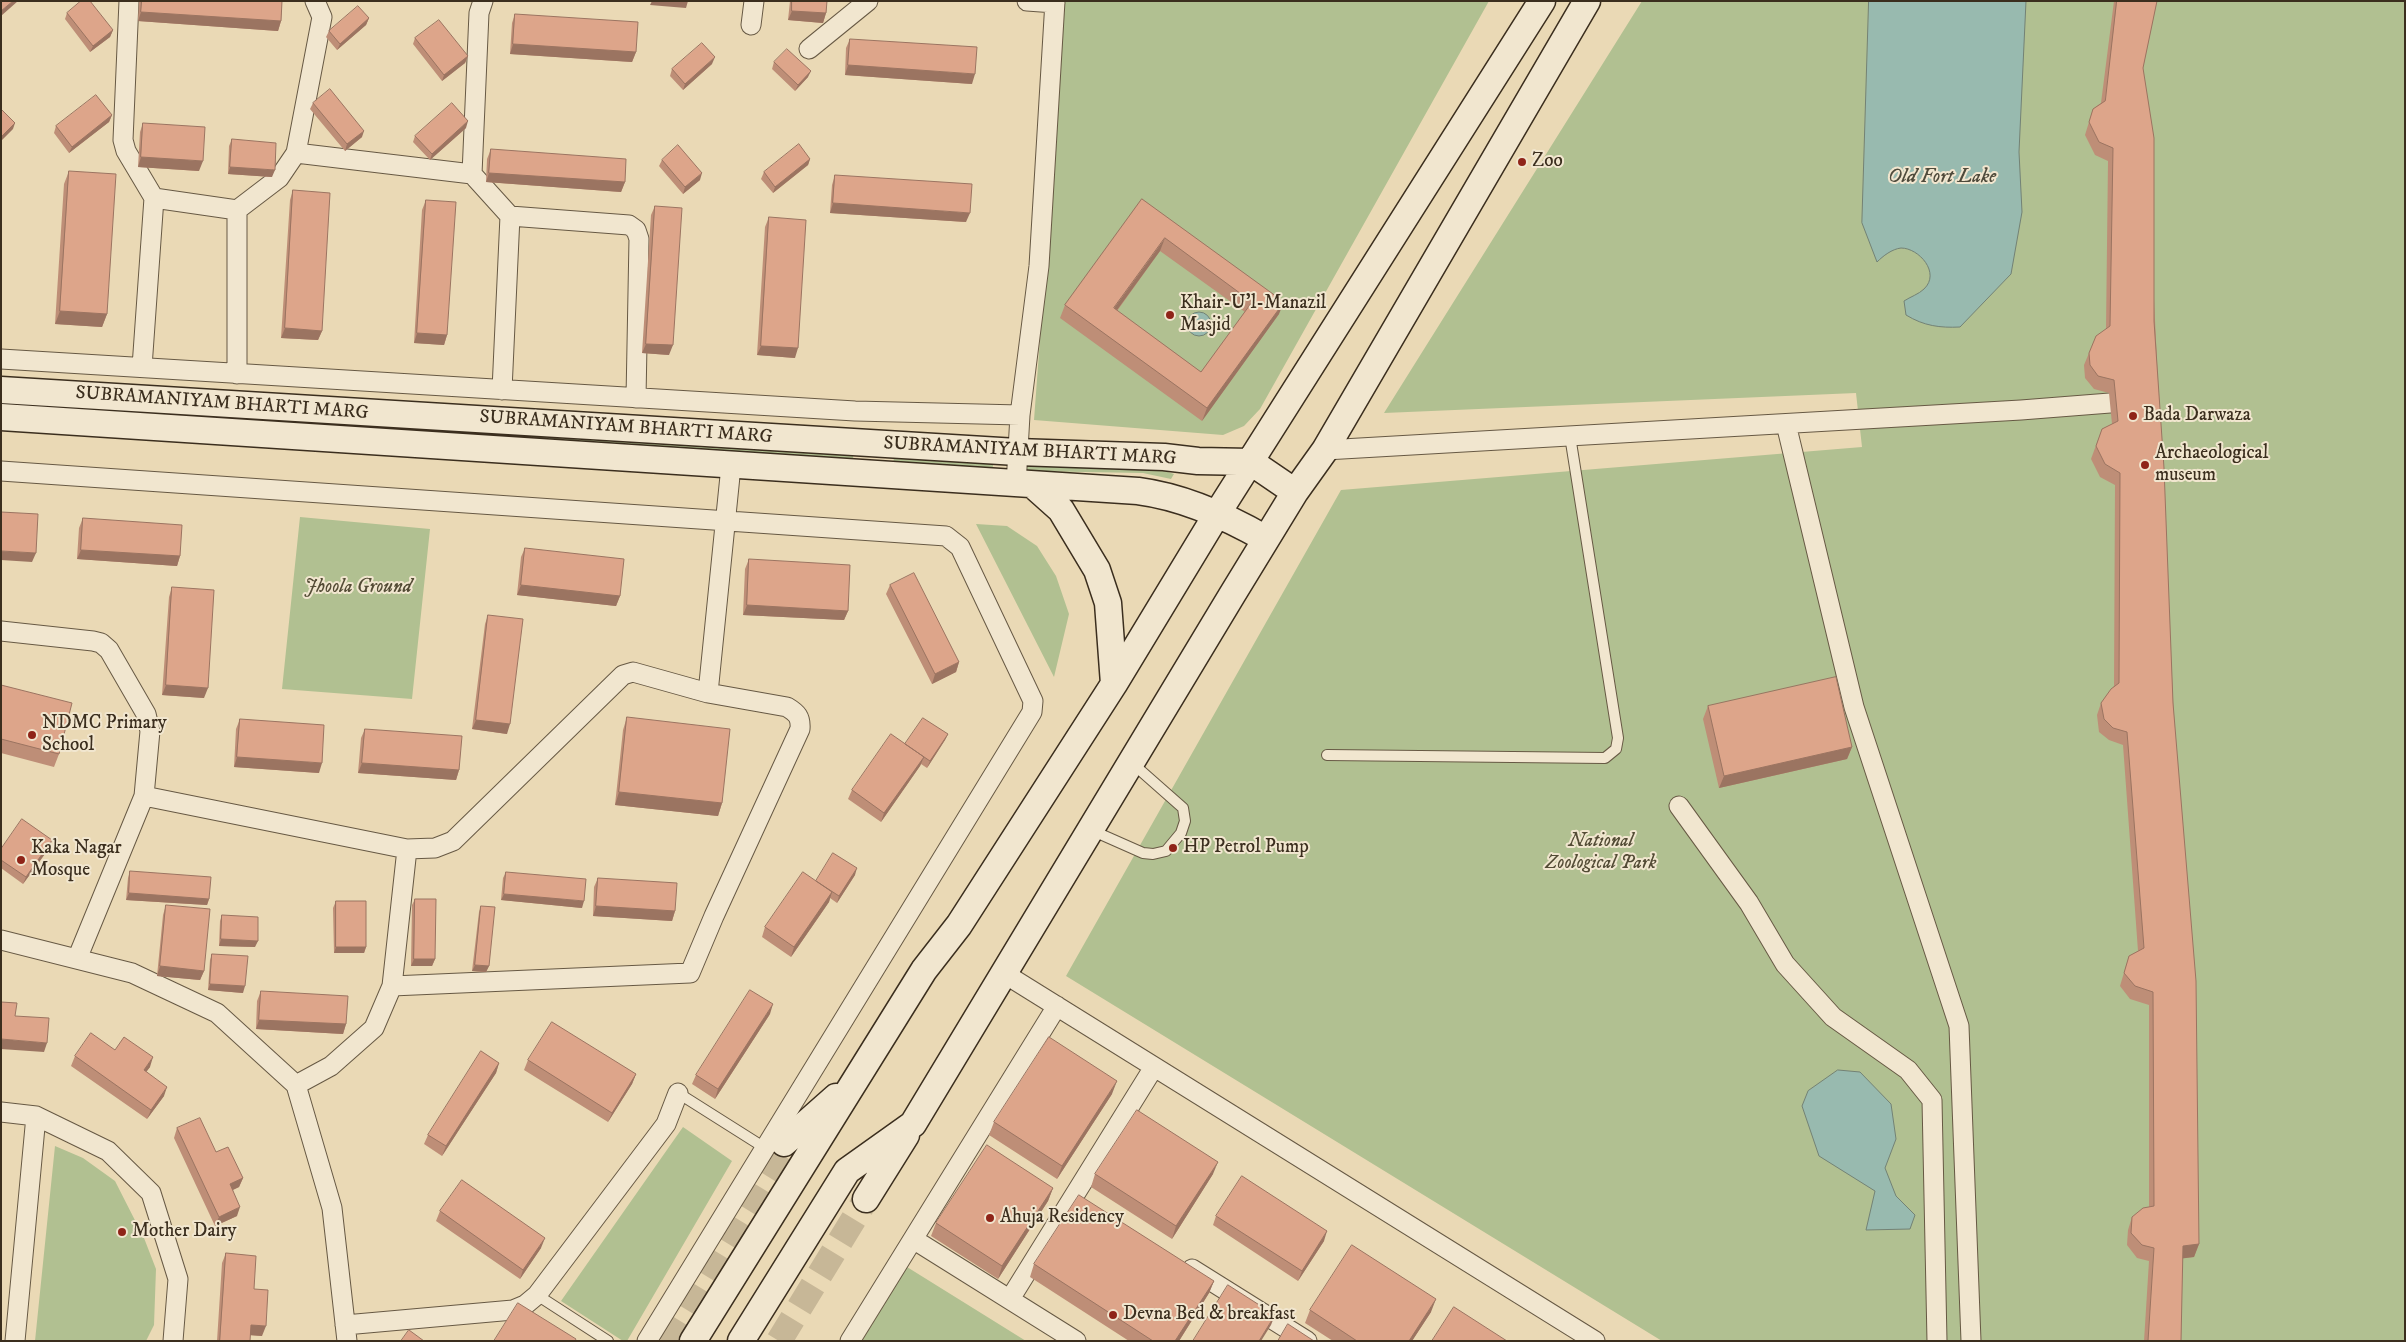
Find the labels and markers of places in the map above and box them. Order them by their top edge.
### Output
place label: Zoo [1532,151,1563,173]
marker: Zoo [1516,156,1528,168]
place label: Khair-U’l-Manazil Masjid [1180,293,1326,337]
marker: Khair-U’l-Manazil Masjid [1164,309,1176,321]
place label: Bada Darwaza [2143,405,2251,427]
marker: Bada Darwaza [2127,410,2139,422]
place label: Archaeological museum [2155,443,2268,487]
marker: Archaeological museum [2139,459,2151,471]
place label: NDMC Primary School [42,713,167,757]
marker: NDMC Primary School [26,729,38,741]
place label: HP Petrol Pump [1183,837,1309,859]
place label: Kaka Nagar Mosque [31,838,122,882]
marker: HP Petrol Pump [1167,842,1179,854]
marker: Kaka Nagar Mosque [15,854,27,866]
place label: Ahuja Residency [1000,1207,1124,1229]
marker: Ahuja Residency [984,1212,996,1224]
place label: Mother Dairy [132,1221,237,1243]
marker: Mother Dairy [116,1226,128,1238]
place label: Devna Bed & breakfast [1123,1304,1295,1326]
marker: Devna Bed & breakfast [1107,1309,1119,1321]

